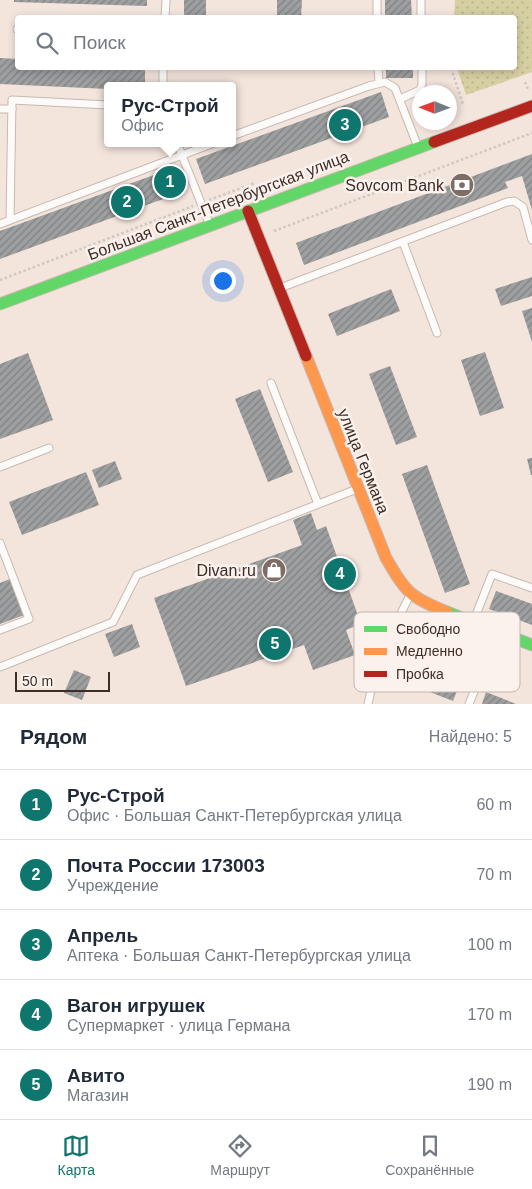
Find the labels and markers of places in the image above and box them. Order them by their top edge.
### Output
pin: 3 [329,106,361,144]
pin: 1 [154,163,186,201]
bank icon: Sovcom Bank [449,172,475,198]
place label: Sovcom Bank [345,177,445,194]
pin: 2 [111,183,143,221]
pin: 4 [324,555,356,593]
shop icon: Divan.ru [261,557,287,583]
place label: Divan.ru [196,562,256,579]
pin: 5 [259,625,291,663]

